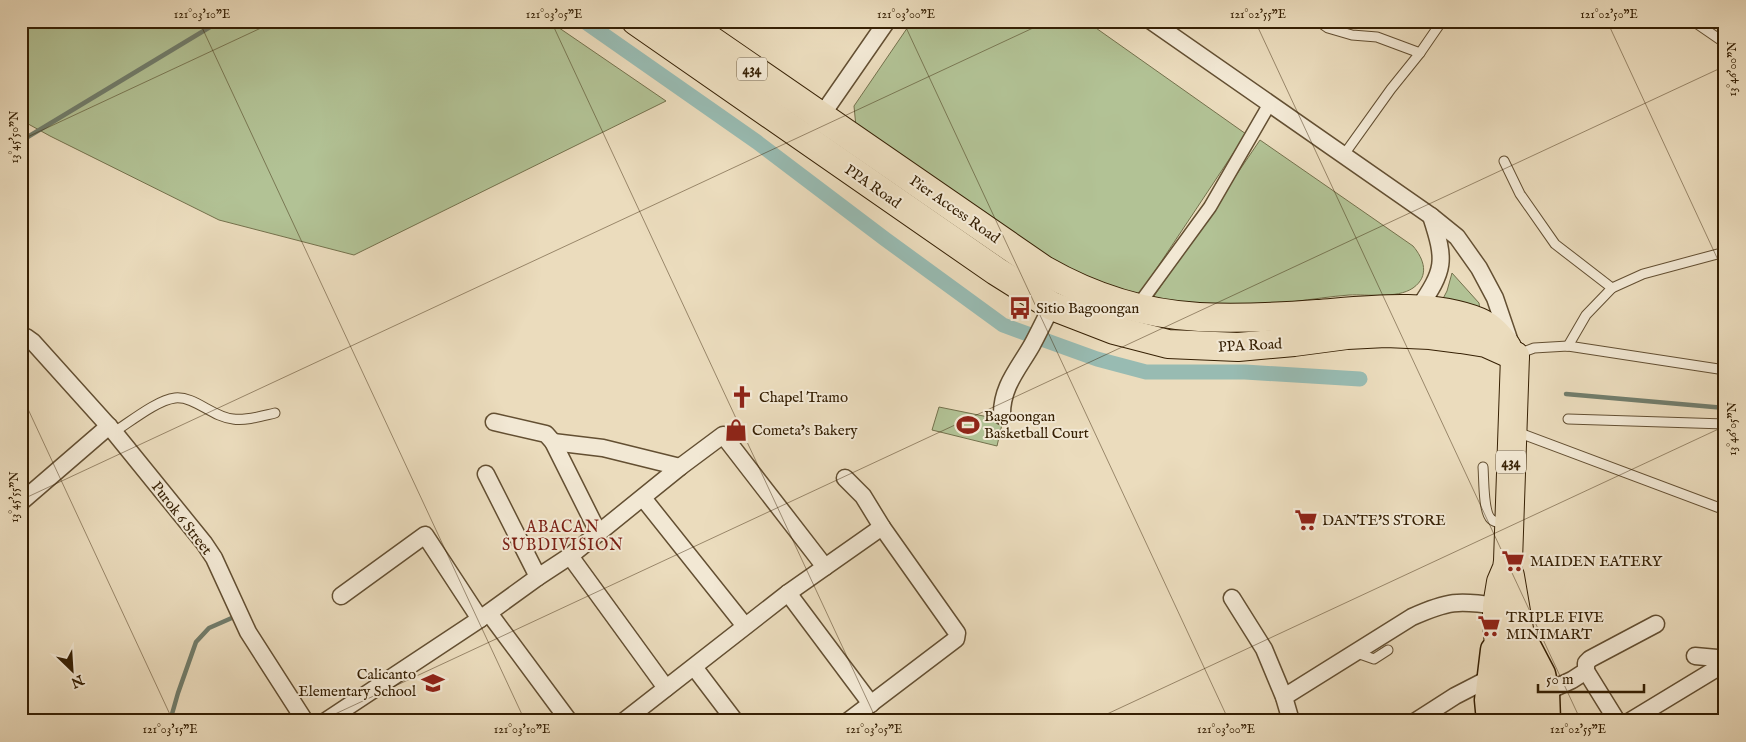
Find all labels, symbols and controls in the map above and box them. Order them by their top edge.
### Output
text: 121°03'10"E [174,7,230,22]
text: 121°03'05"E [526,7,582,22]
text: 121°03'00"E [877,7,935,22]
text: 121°02'55"E [1230,7,1286,22]
text: 121°02'50"E [1580,7,1638,22]
text: 13°46'00"N [1725,41,1740,97]
road number: 434 [737,58,767,80]
text: 13°45'50"N [7,110,22,163]
street label: PPA Road [841,160,905,213]
street label: Pier Access Road [906,171,1004,248]
bus stop icon: Sitio Bagoongan [1007,295,1033,321]
place label: Sitio Bagoongan [1036,299,1139,318]
street label: PPA Road [1217,334,1284,357]
church icon: Chapel Tramo [729,384,755,410]
place label: Chapel Tramo [759,388,848,407]
text: 13°46'05"N [1725,402,1740,456]
place label: Bagoongan Basketball Court [984,407,1089,443]
sports icon: Bagoongan Basketball Court [955,412,981,438]
shop icon: Cometa's Bakery [723,417,749,443]
place label: Cometa's Bakery [752,421,858,440]
road number: 434 [1496,451,1526,474]
text: 13°45'55"N [7,471,22,523]
street label: Purok 6 Street [147,478,216,559]
supermarket icon: DANTE'S STORE [1293,507,1319,533]
place label: DANTE'S STORE [1322,511,1446,530]
district label: ABACAN SUBDIVISION [502,518,624,556]
supermarket icon: MAIDEN EATERY [1500,548,1526,574]
place label: MAIDEN EATERY [1530,552,1663,571]
place label: TRIPLE FIVE MINIMART [1506,608,1604,644]
supermarket icon: TRIPLE FIVE MINIMART [1476,613,1502,639]
north arrow [48,644,98,694]
scale bar [1538,662,1645,694]
place label: Calicanto Elementary School [298,665,417,701]
text: N [68,670,87,692]
school or university icon: Calicanto Elementary School [420,670,446,696]
text: 50 m [1546,670,1574,689]
text: 121°03'15"E [142,722,198,737]
text: 121°03'10"E [494,722,550,737]
text: 121°03'05"E [846,722,902,737]
text: 121°03'00"E [1197,722,1255,737]
text: 121°02'55"E [1550,722,1606,737]

